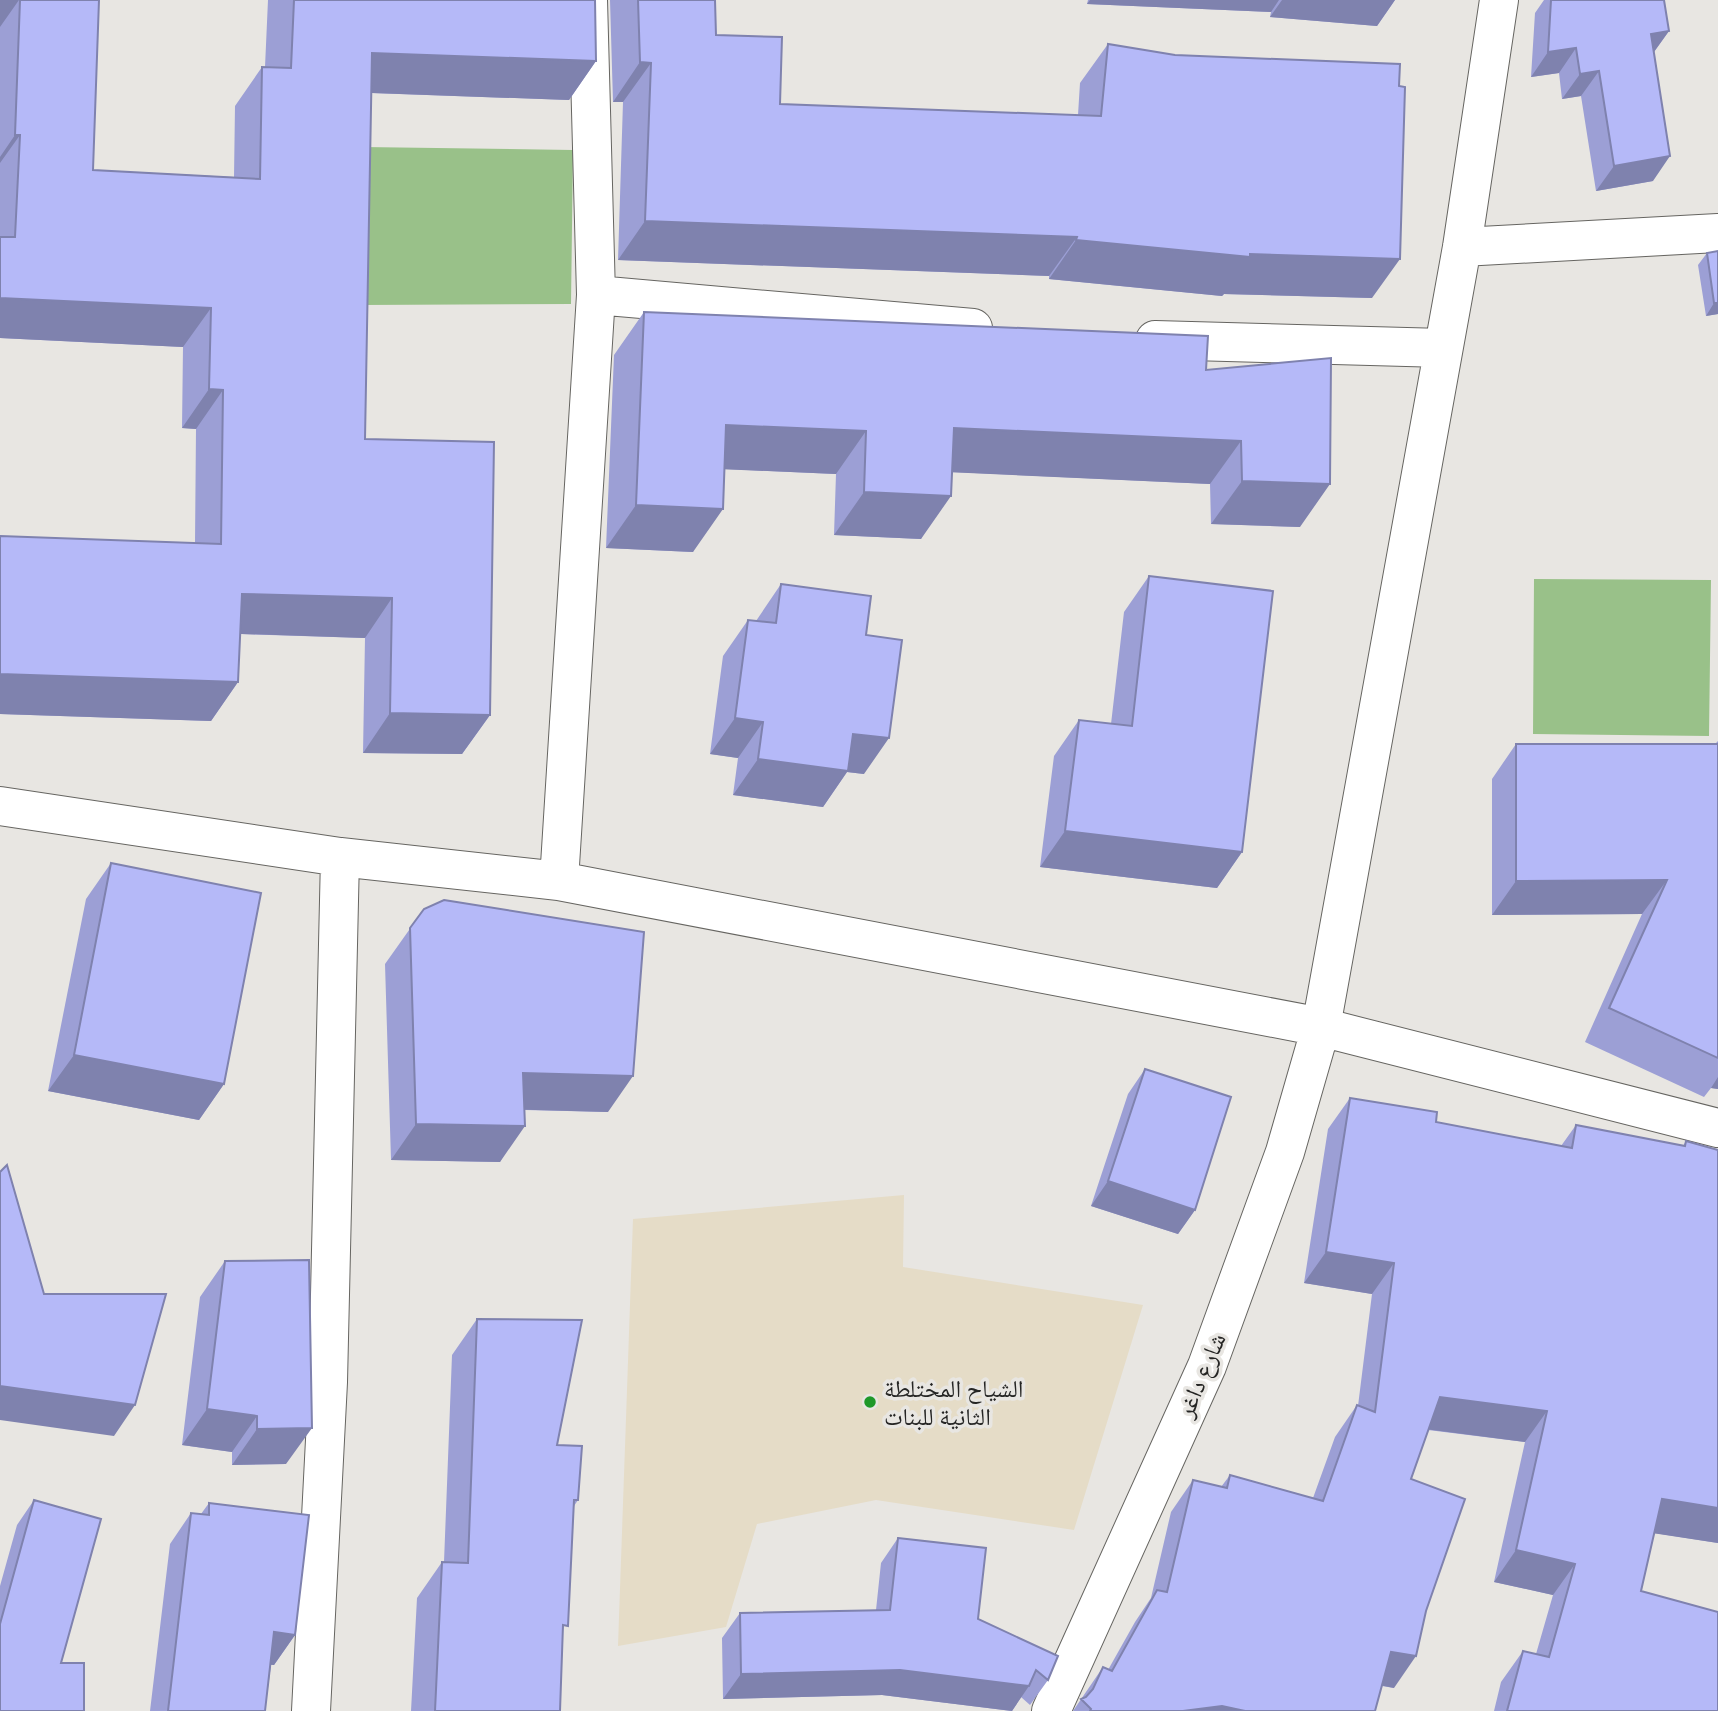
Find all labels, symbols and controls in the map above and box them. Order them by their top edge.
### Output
street label: شارع داغر [1169,1328,1233,1423]
place label: الشياح المختلطة الثانية للبنات [884,1373,1024,1432]
marker: الشياح المختلطة الثانية للبنات [862,1394,878,1410]

